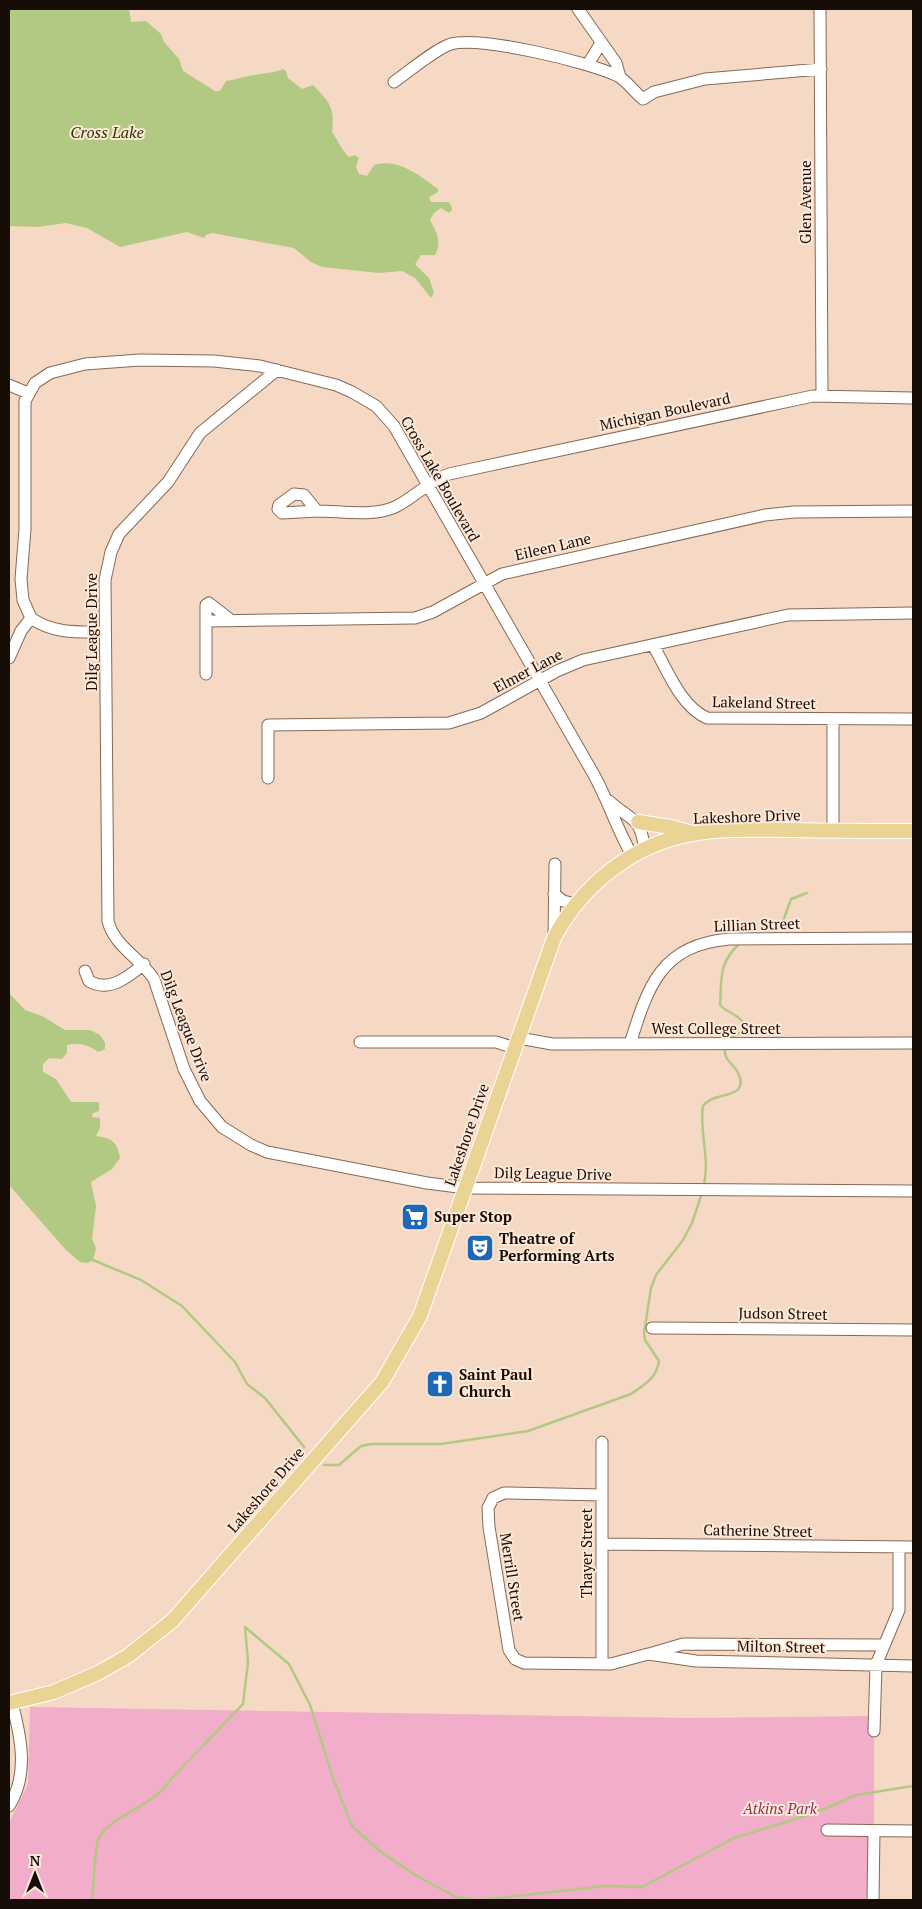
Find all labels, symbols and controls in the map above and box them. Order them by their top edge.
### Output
water label: Cross Lake [70,121,144,143]
street label: Glen Avenue [795,160,815,244]
street label: Michigan Boulevard [598,387,732,435]
street label: Cross Lake Boulevard [397,412,485,545]
street label: Eileen Lane [513,528,593,565]
street label: Dilg League Drive [81,573,101,691]
street label: Elmer Lane [490,644,566,697]
street label: Lakeland Street [712,691,817,713]
street label: Lakeshore Drive [693,804,801,828]
street label: Lillian Street [713,912,801,936]
street label: Dilg League Drive [156,967,217,1084]
street label: West College Street [651,1018,781,1038]
street label: Lakeshore Drive [439,1081,493,1189]
street label: Dilg League Drive [494,1162,612,1184]
supermarket icon: Super Stop [400,1202,430,1232]
place label: Super Stop [434,1206,512,1226]
place label: Theatre of Performing Arts [499,1228,615,1265]
theatre icon: Theatre of Performing Arts [465,1233,495,1263]
street label: Judson Street [738,1302,828,1324]
place label: Saint Paul Church [459,1364,533,1401]
church icon: Saint Paul Church [425,1369,455,1399]
street label: Lakeshore Drive [223,1442,308,1536]
street label: Thayer Street [576,1508,596,1598]
street label: Catherine Street [703,1519,813,1541]
street label: Merrill Street [496,1531,530,1623]
street label: Milton Street [737,1635,826,1657]
park label: Atkins Park [742,1798,818,1818]
north arrow [10,1849,60,1899]
text: N [30,1851,41,1870]

